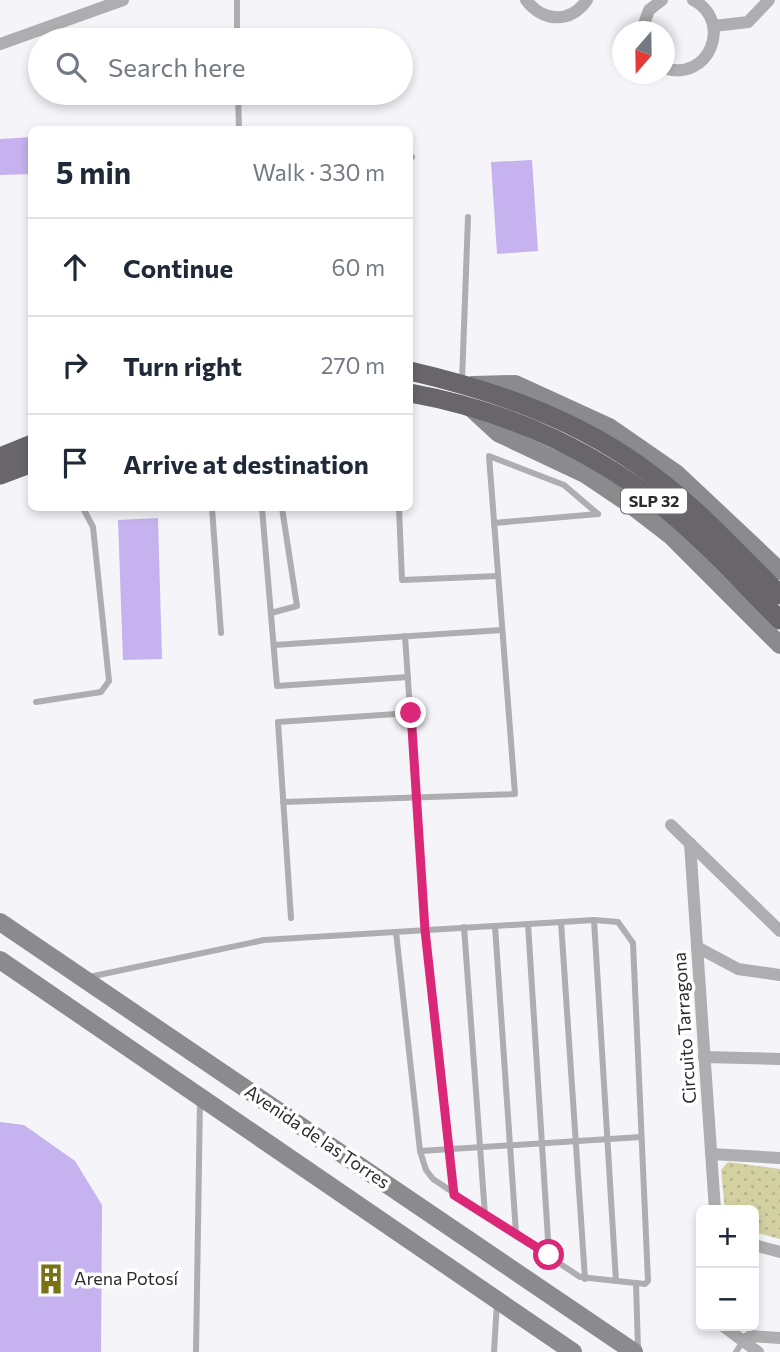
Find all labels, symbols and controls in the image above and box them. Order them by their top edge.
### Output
north arrow [612,21,675,84]
search box [28,28,413,105]
icon: search [52,48,90,86]
text: Search here [108,51,246,82]
text: 5 min [56,153,131,190]
text: Walk · 330 m [253,158,385,186]
icon: ahead [56,248,94,286]
text: Continue [123,252,233,283]
text: 60 m [332,253,385,281]
icon: right [56,346,94,384]
text: Turn right [123,350,242,381]
text: 270 m [321,351,385,379]
icon: arrive [56,444,94,482]
text: Arrive at destination [123,448,369,479]
road number: SLP 32 [621,488,687,514]
route end [395,697,426,728]
street label: Circuito Tarragona [668,952,700,1105]
street label: Avenida de las Torres [241,1080,394,1193]
map controls [696,1205,759,1331]
button: + [696,1205,759,1268]
route start [533,1239,564,1270]
building icon: Arena Potosí [34,1262,68,1296]
place label: Arena Potosí [74,1267,180,1289]
button: − [696,1268,759,1331]

